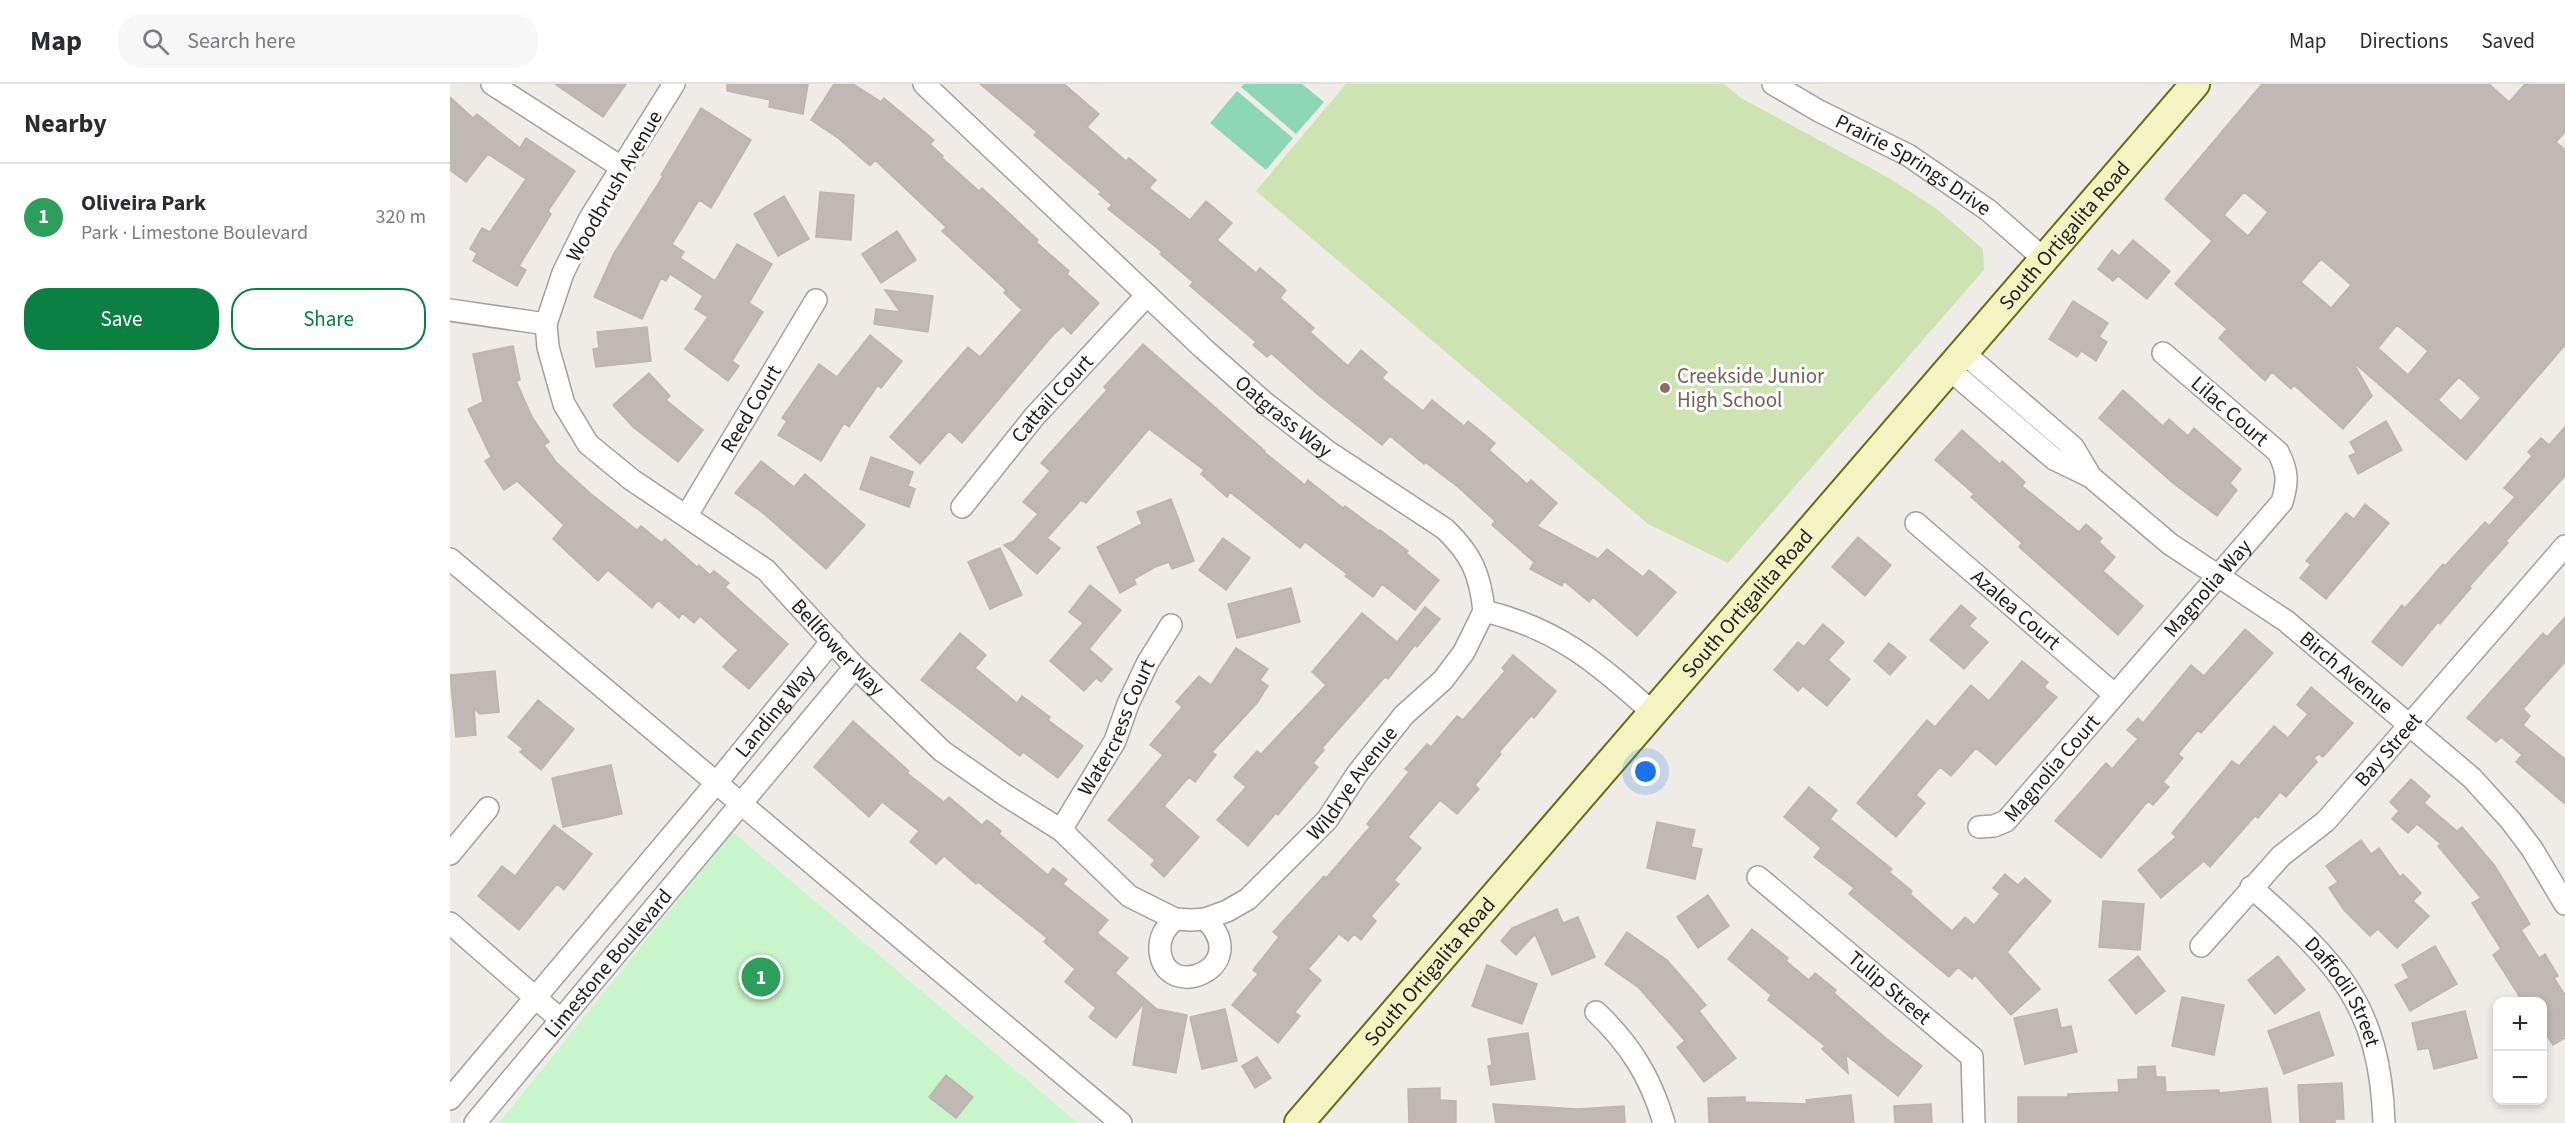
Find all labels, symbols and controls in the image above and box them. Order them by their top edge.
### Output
search box [118,14,538,68]
text: Map [30,21,82,61]
icon: search [139,25,172,58]
text: Search here [187,25,296,57]
text: Map [2289,26,2327,56]
text: Directions [2360,26,2448,56]
text: Saved [2481,26,2535,56]
text: Nearby [24,105,107,142]
street label: Woodbrush Avenue [558,105,670,267]
street label: Prairie Springs Drive [1830,106,1997,223]
street label: South Ortigalita Road [1992,154,2137,317]
text: Oliveira Park [81,187,206,219]
text: 1 [38,203,49,231]
text: 320 m [376,203,426,231]
text: Park · Limestone Boulevard [81,219,308,247]
button: Save [24,288,219,350]
button: Share [231,288,426,350]
street label: Cattail Court [1004,347,1100,449]
street label: Reed Court [713,359,789,458]
place label: Creekside Junior High School [1677,361,1825,415]
street label: Oatgrass Way [1228,368,1339,465]
street label: Lilac Court [2185,369,2275,453]
marker: Creekside Junior High School [1658,381,1672,395]
street label: South Ortigalita Road [1674,522,1820,685]
street label: Magnolia Way [2156,532,2259,644]
street label: Azalea Court [1964,562,2067,657]
street label: Bellfower Way [784,592,892,703]
street label: Birch Avenue [2293,624,2400,720]
street label: Watercress Court [1070,654,1162,801]
street label: Landing Way [728,658,822,764]
street label: Bay Street [2347,706,2429,793]
street label: Magnolia Court [1997,708,2107,829]
street label: Wildrye Avenue [1300,720,1405,847]
your location [1631,757,1660,786]
street label: Limestone Boulevard [537,882,679,1044]
street label: South Ortigalita Road [1357,890,1502,1053]
street label: Daffodil Street [2298,930,2388,1050]
street label: Tulip Street [1841,944,1938,1032]
pin: 1 [742,954,780,1000]
map controls [2493,997,2547,1105]
button: + [2493,997,2547,1051]
button: − [2493,1051,2547,1105]

